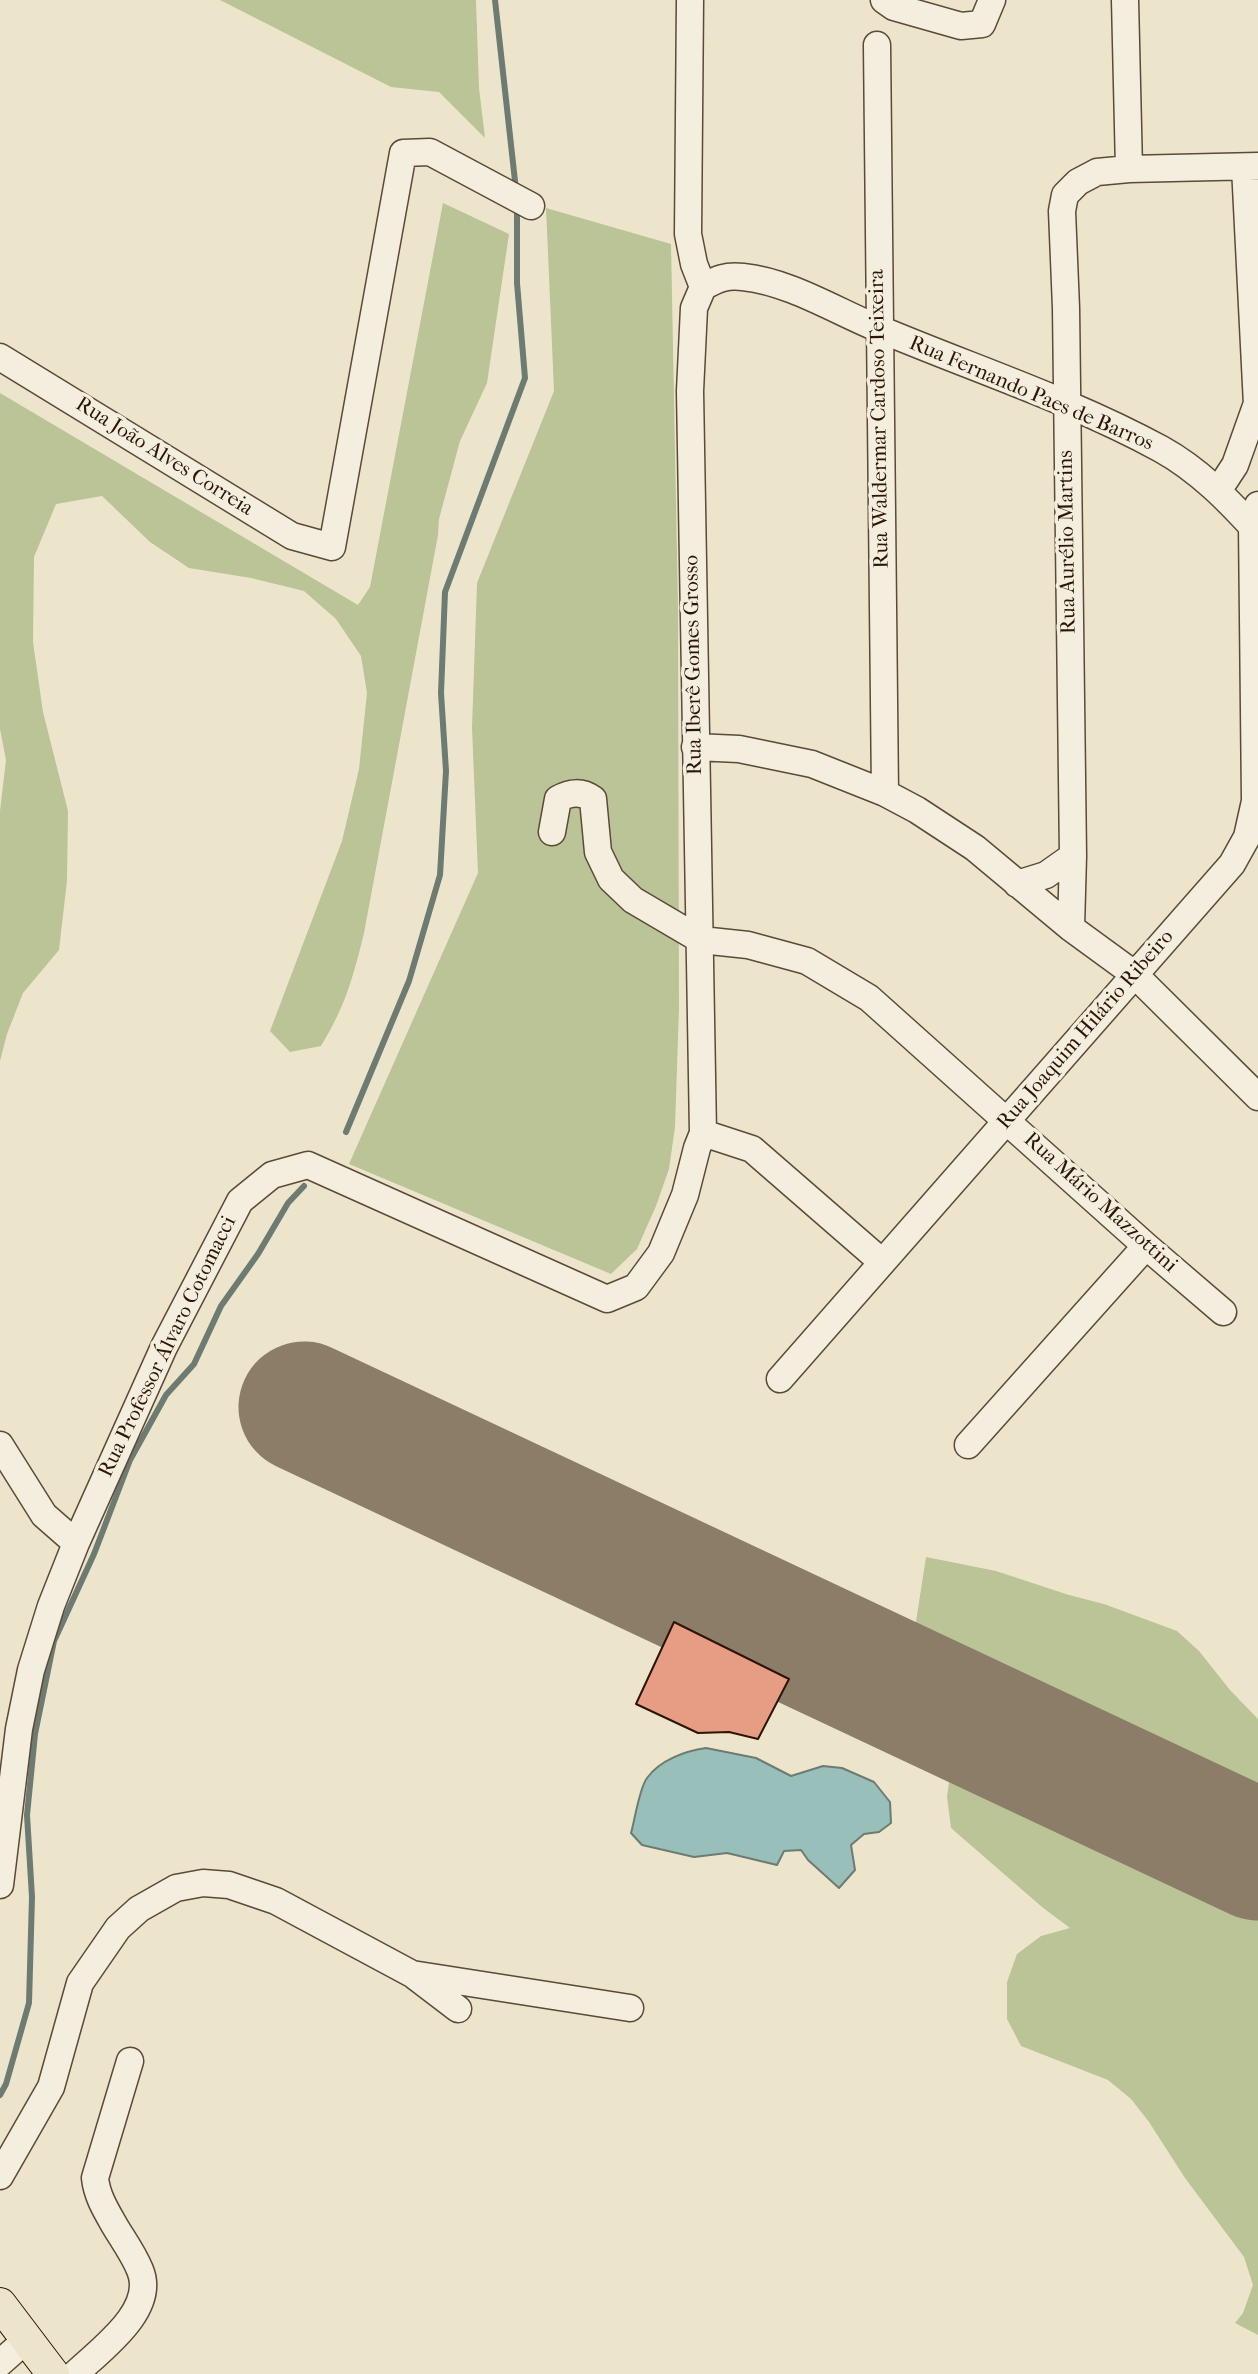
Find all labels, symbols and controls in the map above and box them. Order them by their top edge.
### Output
street label: Rua Waldermar Cardoso Teixeira [865,269,895,569]
street label: Rua Fernando Paes de Barros [905,331,1157,457]
street label: Rua João Alves Correia [71,392,257,522]
street label: Rua Aurélio Martins [1054,450,1082,634]
street label: Rua Iberê Gomes Grosso [679,555,709,775]
street label: Rua Joaquim Hilário Ribeiro [992,925,1180,1135]
street label: Rua Mário Mazzottini [1018,1127,1182,1279]
street label: Rua Professor Álvaro Cotomacci [94,1212,242,1482]

